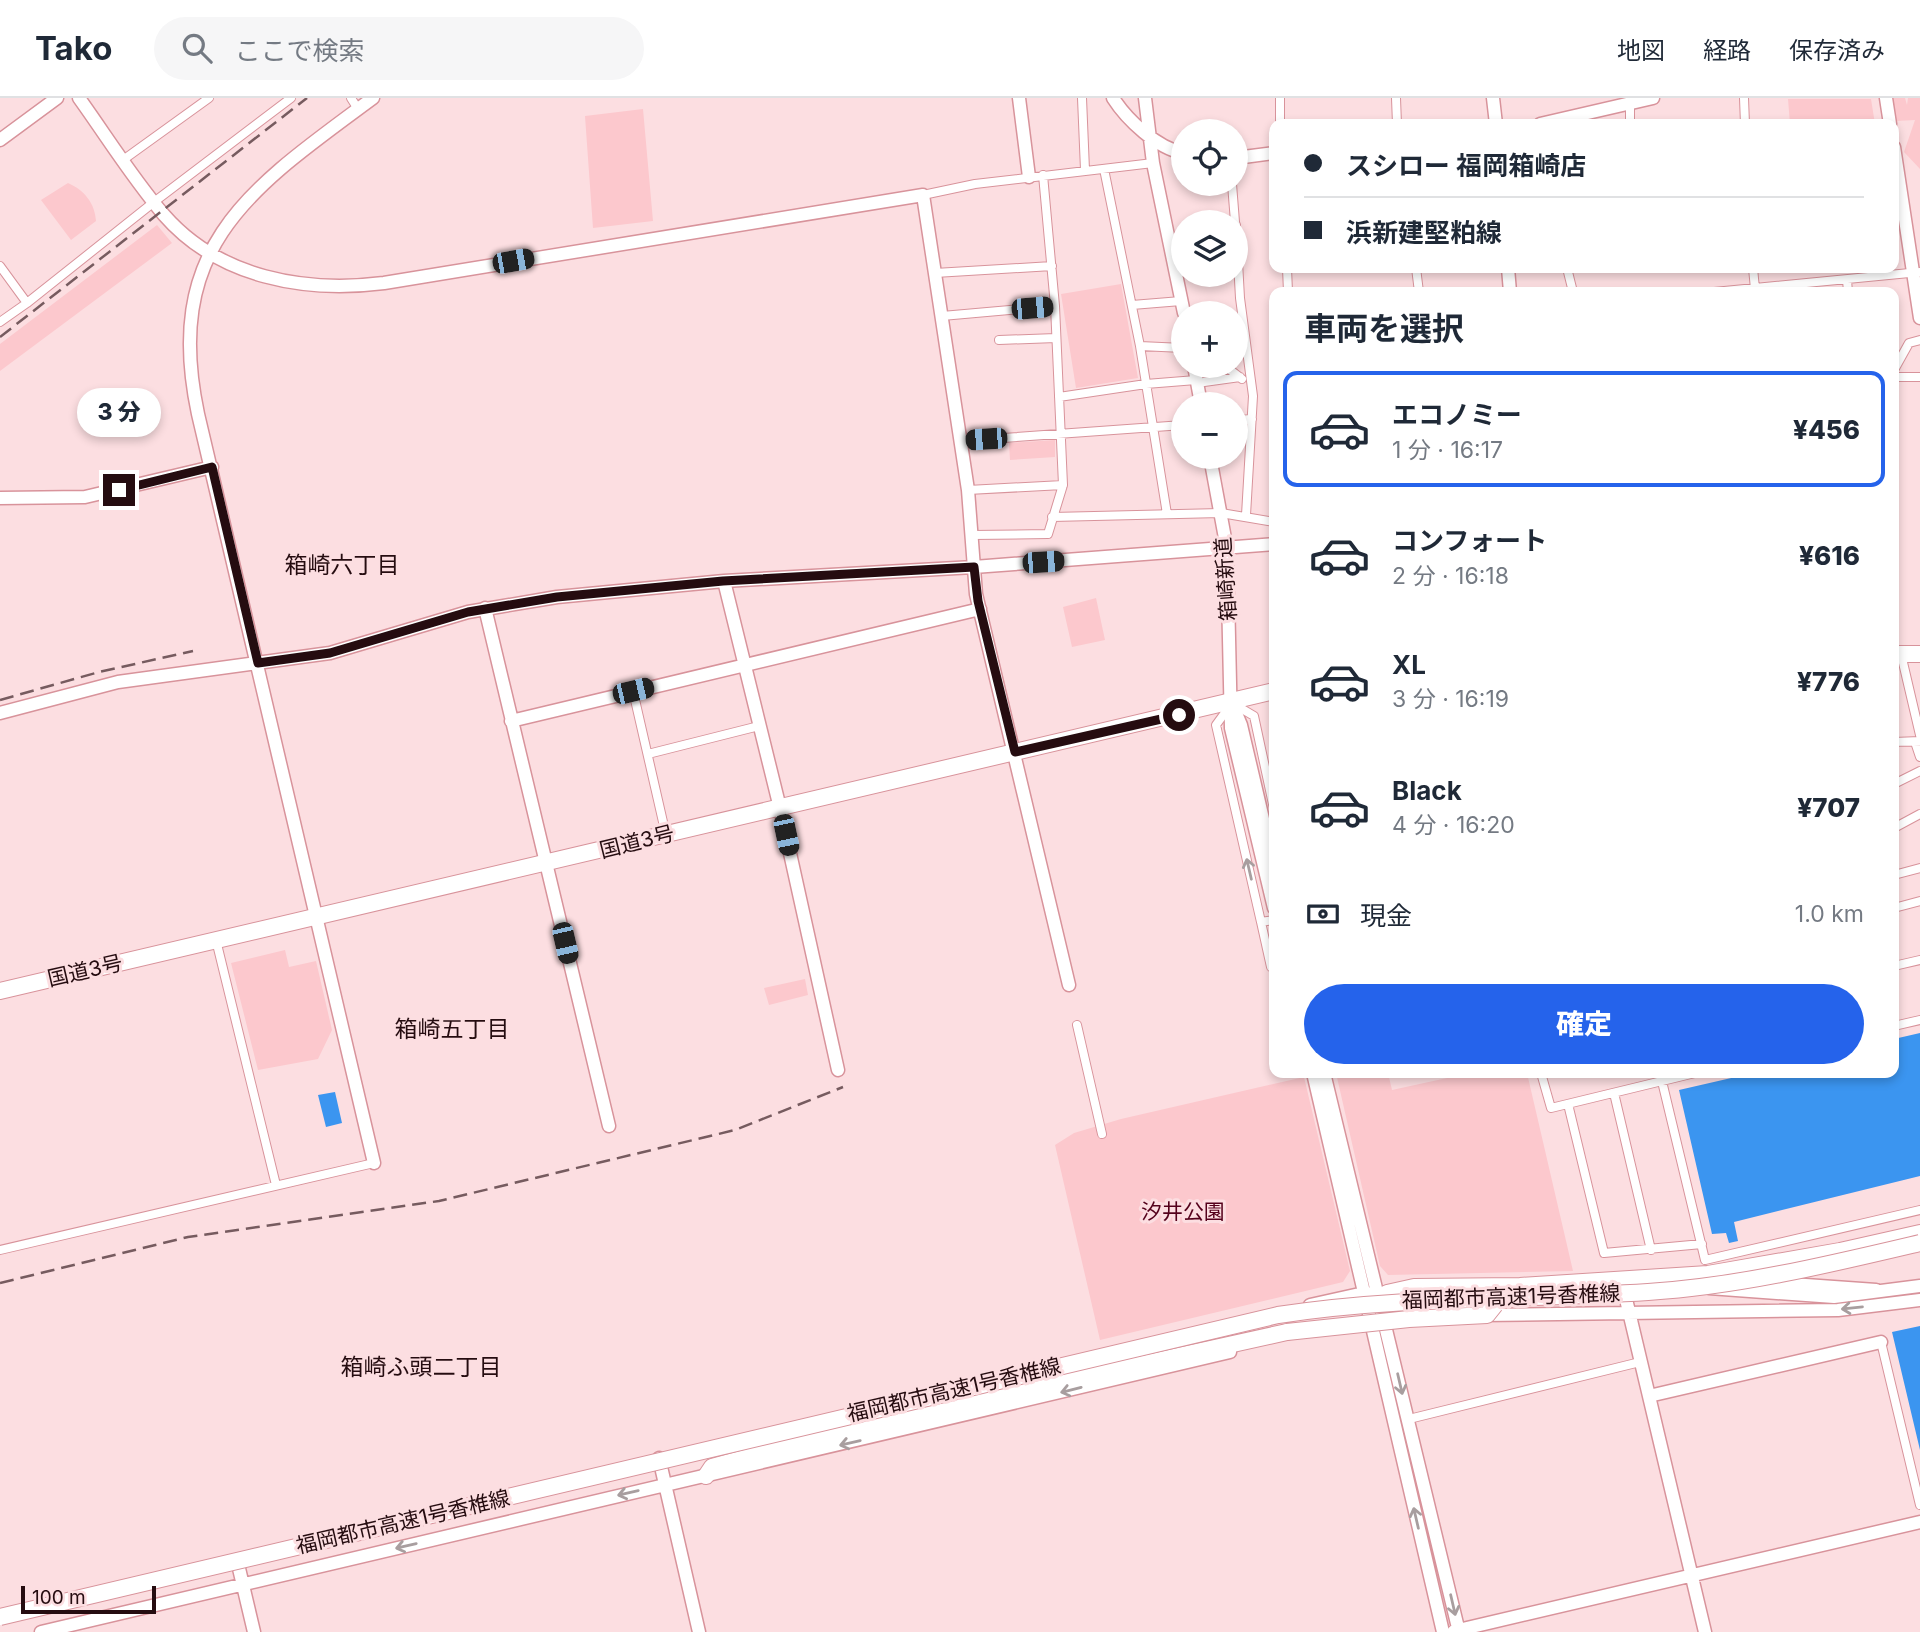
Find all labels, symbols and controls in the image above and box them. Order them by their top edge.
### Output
search box [154,17,644,80]
text: Tako [35,28,112,68]
icon: search [178,29,216,67]
text: ここで検索 [234,35,364,66]
text: 地図 [1617,36,1665,65]
text: 経路 [1703,36,1751,65]
text: 保存済み [1789,36,1885,65]
map controls [1171,119,1248,469]
button: locate [1171,119,1248,196]
text: スシロー 福岡箱崎店 [1346,150,1586,181]
button: layers [1171,210,1248,287]
text: 浜新建堅粕線 [1346,217,1502,248]
car [491,247,536,275]
car [1011,296,1054,320]
button: + [1171,301,1248,378]
text: 車両を選択 [1304,309,1464,348]
callout: 3 分 [77,388,161,438]
button: − [1171,392,1248,469]
text: 3 分 [97,398,141,426]
icon: car [1308,398,1371,461]
text: エコノミー [1392,399,1522,430]
text: ¥456 [1793,414,1860,445]
car [965,427,1008,451]
text: 1 分 · 16:17 [1392,436,1503,464]
route end [103,474,135,506]
icon: car [1308,524,1371,587]
text: コンフォート [1392,525,1547,556]
street label: 箱崎新道 [1210,536,1241,622]
text: ¥616 [1799,540,1860,571]
car [1022,550,1065,574]
district label: 箱崎六丁目 [285,551,400,579]
text: 2 分 · 16:18 [1392,562,1509,590]
text: XL [1392,649,1426,680]
icon: car [1308,650,1371,713]
text: ¥776 [1797,666,1860,697]
car [611,676,656,706]
text: 3 分 · 16:19 [1392,685,1509,713]
route start [1163,699,1195,731]
text: Black [1392,775,1462,806]
icon: car [1308,776,1371,839]
text: ¥707 [1797,792,1860,823]
text: 4 分 · 16:20 [1392,811,1515,839]
car [772,812,801,858]
street label: 国道3号 [597,820,677,863]
one-way arrow [1242,858,1255,881]
icon: cash [1304,895,1342,933]
text: 現金 [1360,900,1412,931]
text: 1.0 km [1795,900,1864,928]
car [551,920,580,966]
street label: 国道3号 [45,950,125,991]
button: 確定 [1304,984,1864,1064]
district label: 箱崎五丁目 [395,1015,510,1043]
park label: 汐井公園 [1141,1199,1225,1224]
street label: 福岡都市高速1号香椎線 [1401,1280,1621,1313]
one-way arrow [1841,1302,1864,1315]
district label: 箱崎ふ頭二丁目 [341,1353,502,1381]
street label: 福岡都市高速1号香椎線 [845,1353,1063,1426]
one-way arrow [1394,1372,1408,1395]
one-way arrow [1060,1384,1083,1397]
one-way arrow [839,1437,862,1450]
street label: 福岡都市高速1号香椎線 [294,1485,512,1558]
one-way arrow [617,1487,640,1501]
one-way arrow [1408,1507,1422,1530]
one-way arrow [395,1539,418,1553]
scale bar [21,1583,156,1615]
text: 100 m [32,1586,86,1609]
one-way arrow [1447,1593,1460,1616]

